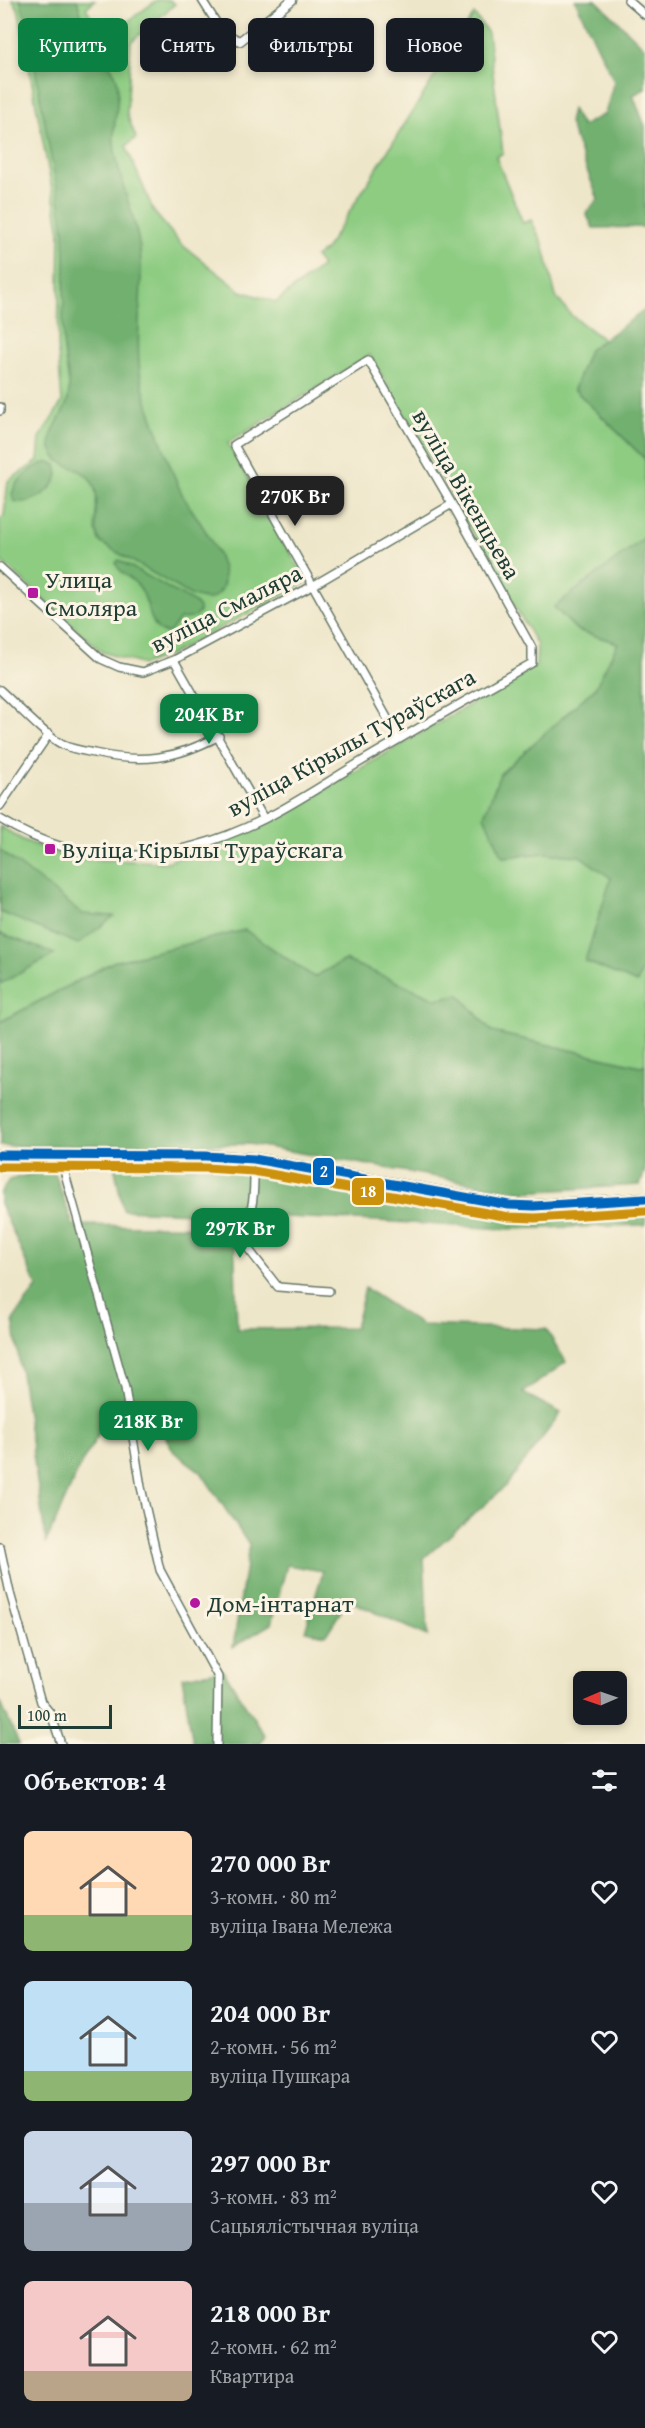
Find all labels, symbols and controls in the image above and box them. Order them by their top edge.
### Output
chip: Купить [18,18,128,72]
chip: Снять [140,18,236,72]
chip: Фильтры [248,18,374,72]
chip: Новое [386,18,484,72]
street label: вуліца Вікенцьева [404,402,530,586]
pin: 270K Br [240,476,350,527]
text: 270K Br [260,481,330,510]
street label: вуліца Смаляра [144,555,308,661]
place label: Улица Смоляра [45,562,138,625]
marker: Улица Смоляра [26,586,40,600]
street label: вуліца Кірылы Тураўскага [220,659,482,825]
pin: 204K Br [154,694,264,745]
text: 204K Br [174,699,244,728]
place label: Вуліца Кірылы Тураўскага [62,832,344,867]
marker: Вуліца Кірылы Тураўскага [43,842,57,856]
line badge: 2 [312,1157,335,1186]
text: 2 [320,1159,328,1183]
line badge: 18 [351,1177,385,1206]
text: 18 [360,1179,376,1203]
pin: 297K Br [185,1208,295,1259]
text: 297K Br [205,1213,275,1242]
pin: 218K Br [93,1401,203,1452]
text: 218K Br [113,1406,183,1435]
place label: Дом-інтарнат [206,1586,354,1621]
marker: Дом-інтарнат [188,1596,202,1610]
north arrow [573,1671,627,1725]
map controls [573,1671,627,1725]
scale bar [18,1702,112,1730]
text: 100 m [27,1703,67,1727]
text: Объектов: 4 [24,1761,167,1800]
icon: filters [588,1764,621,1797]
text: 270 000 Br [210,1843,330,1882]
icon: home [72,1855,144,1927]
icon: heart [588,1875,621,1908]
text: 3-комн. · 80 m² [210,1882,337,1911]
text: вуліца Івана Мележа [210,1911,392,1940]
text: 204 000 Br [210,1993,330,2032]
icon: home [72,2005,144,2077]
icon: heart [588,2025,621,2058]
text: 2-комн. · 56 m² [210,2032,337,2061]
text: вуліца Пушкара [210,2061,350,2090]
text: 297 000 Br [210,2143,330,2182]
icon: home [72,2155,144,2227]
icon: heart [588,2175,621,2208]
text: 3-комн. · 83 m² [210,2182,337,2211]
text: Сацыялістычная вуліца [210,2211,419,2240]
text: 218 000 Br [210,2293,330,2332]
icon: home [72,2305,144,2377]
icon: heart [588,2325,621,2358]
text: 2-комн. · 62 m² [210,2332,337,2361]
text: Квартира [210,2361,294,2390]

